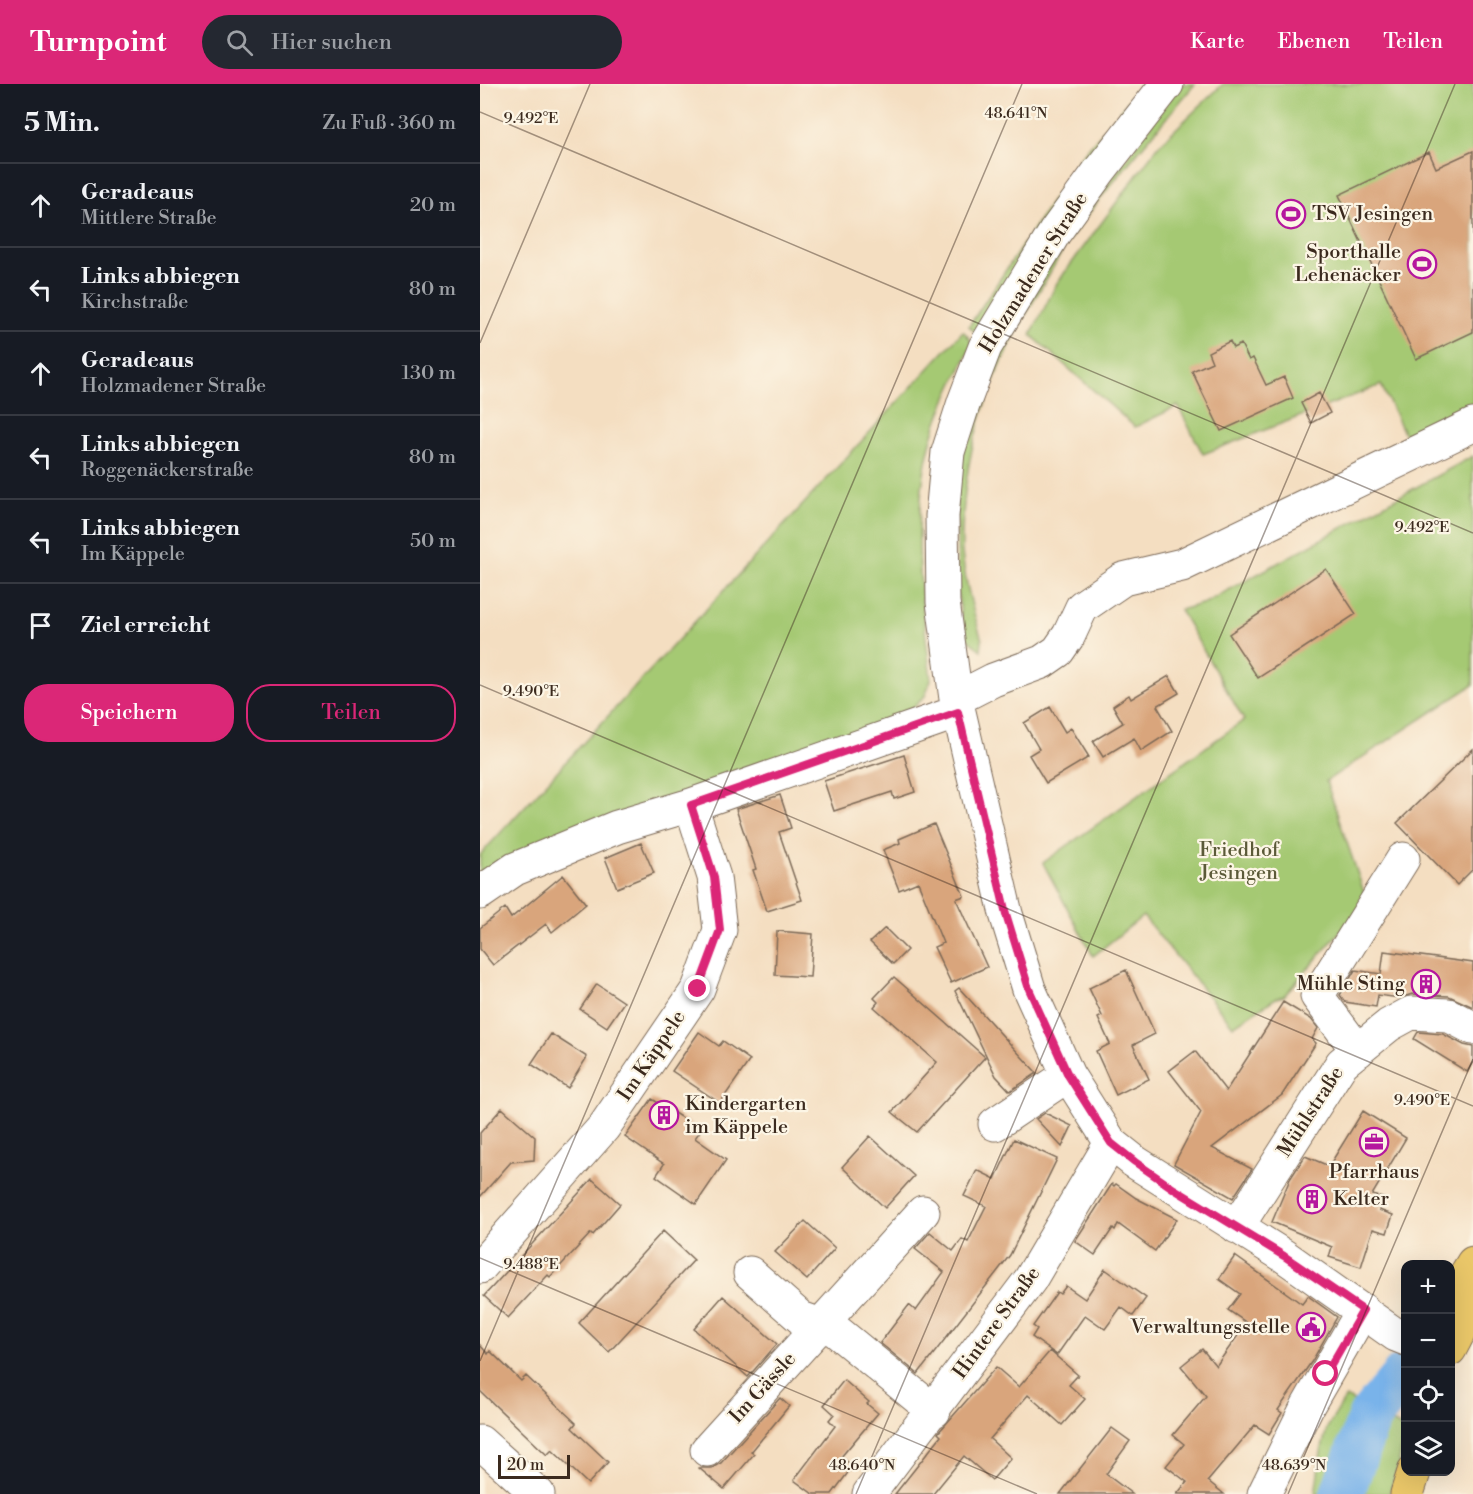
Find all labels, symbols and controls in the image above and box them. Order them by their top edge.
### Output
search box [202,15,622,69]
text: Turnpoint [30,25,166,60]
icon: search [223,26,256,59]
text: Hier suchen [271,29,392,56]
text: Karte [1190,29,1245,55]
text: Ebenen [1278,29,1350,55]
text: Teilen [1383,29,1443,55]
text: 48.641°N [985,104,1047,123]
text: 5 Min. [24,107,100,139]
text: 9.492°E [504,109,558,128]
text: Zu Fuß · 360 m [322,111,456,136]
text: Geradeaus [81,179,194,206]
street label: Holzmadener Straße [974,188,1094,358]
icon: ahead [24,189,57,222]
text: 20 m [410,193,456,218]
sports icon: TSV Jesingen [1275,198,1307,230]
place label: TSV Jesingen [1312,202,1433,227]
text: Mittlere Straße [81,206,217,231]
place label: Sporthalle Lehenäcker [1294,240,1401,288]
sports icon: Sporthalle Lehenäcker [1406,248,1438,280]
text: Links abbiegen [81,263,240,290]
icon: left [24,273,57,306]
text: 80 m [409,277,456,302]
text: Kirchstraße [81,290,188,315]
text: Geradeaus [81,347,194,374]
icon: ahead [24,357,57,390]
text: 130 m [401,361,456,386]
text: Holzmadener Straße [81,374,266,399]
text: Links abbiegen [81,431,240,458]
icon: left [24,441,57,474]
text: 80 m [409,445,456,470]
text: Roggenäckerstraße [81,458,254,483]
text: Links abbiegen [81,515,240,542]
text: 9.492°E [1395,518,1449,537]
icon: left [24,525,57,558]
text: 50 m [410,529,456,554]
text: Im Käppele [81,542,185,567]
icon: arrive [24,609,57,642]
text: Ziel erreicht [81,612,210,639]
text: 9.490°E [503,682,559,701]
button: Speichern [24,684,234,742]
button: Teilen [246,684,456,742]
park label: Friedhof Jesingen [1199,838,1280,886]
building icon: Mühle Sting [1410,968,1442,1000]
place label: Mühle Sting [1296,972,1406,997]
route end [684,975,710,1001]
street label: Im Käppele [613,1006,691,1106]
street label: Mühlstraße [1272,1062,1350,1162]
text: 9.490°E [1394,1091,1450,1110]
place label: Kindergarten im Käppele [685,1092,807,1140]
building icon: Kindergarten im Käppele [648,1099,680,1131]
office icon: Pfarrhaus [1358,1126,1390,1158]
place label: Pfarrhaus [1329,1160,1419,1185]
building icon: Kelter [1296,1183,1328,1215]
place label: Kelter [1333,1187,1390,1212]
text: 9.488°E [503,1255,559,1274]
map controls [1401,1260,1455,1476]
button: + [1401,1260,1455,1314]
street label: Hintere Straße [948,1262,1046,1384]
public building icon: Verwaltungsstelle [1295,1311,1327,1343]
button: − [1401,1314,1455,1368]
place label: Verwaltungsstelle [1130,1315,1290,1340]
street label: Im Gässle [724,1347,802,1429]
route start [1312,1360,1338,1386]
button: locate [1401,1368,1455,1422]
button: layers [1401,1422,1455,1476]
scale bar [498,1452,570,1480]
text: 20 m [507,1455,544,1475]
text: 48.640°N [829,1456,895,1475]
text: 48.639°N [1262,1456,1326,1475]

